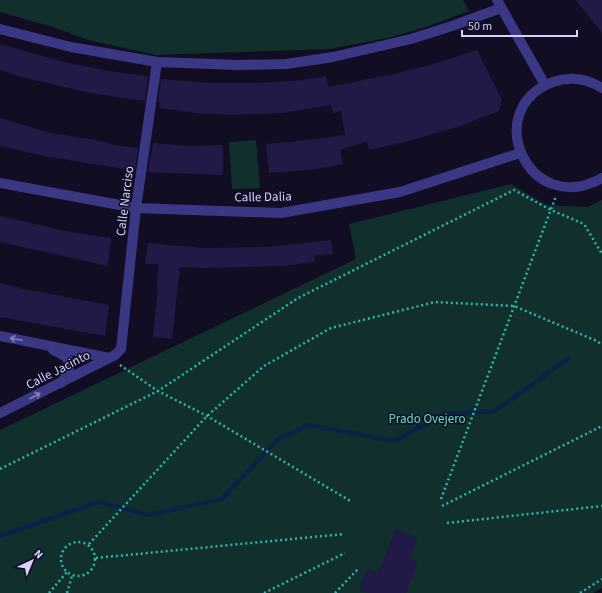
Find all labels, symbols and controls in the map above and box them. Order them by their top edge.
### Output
scale bar [462,12,577,38]
text: 50 m [468,18,492,35]
street label: Calle Narciso [112,165,138,237]
street label: Calle Dalia [234,188,292,206]
one-way arrow [10,335,23,343]
street label: Calle Jacinto [23,346,93,394]
one-way arrow [29,392,41,399]
park label: Prado Ovejero [388,410,466,428]
north arrow [12,541,52,581]
text: N [31,546,46,562]

